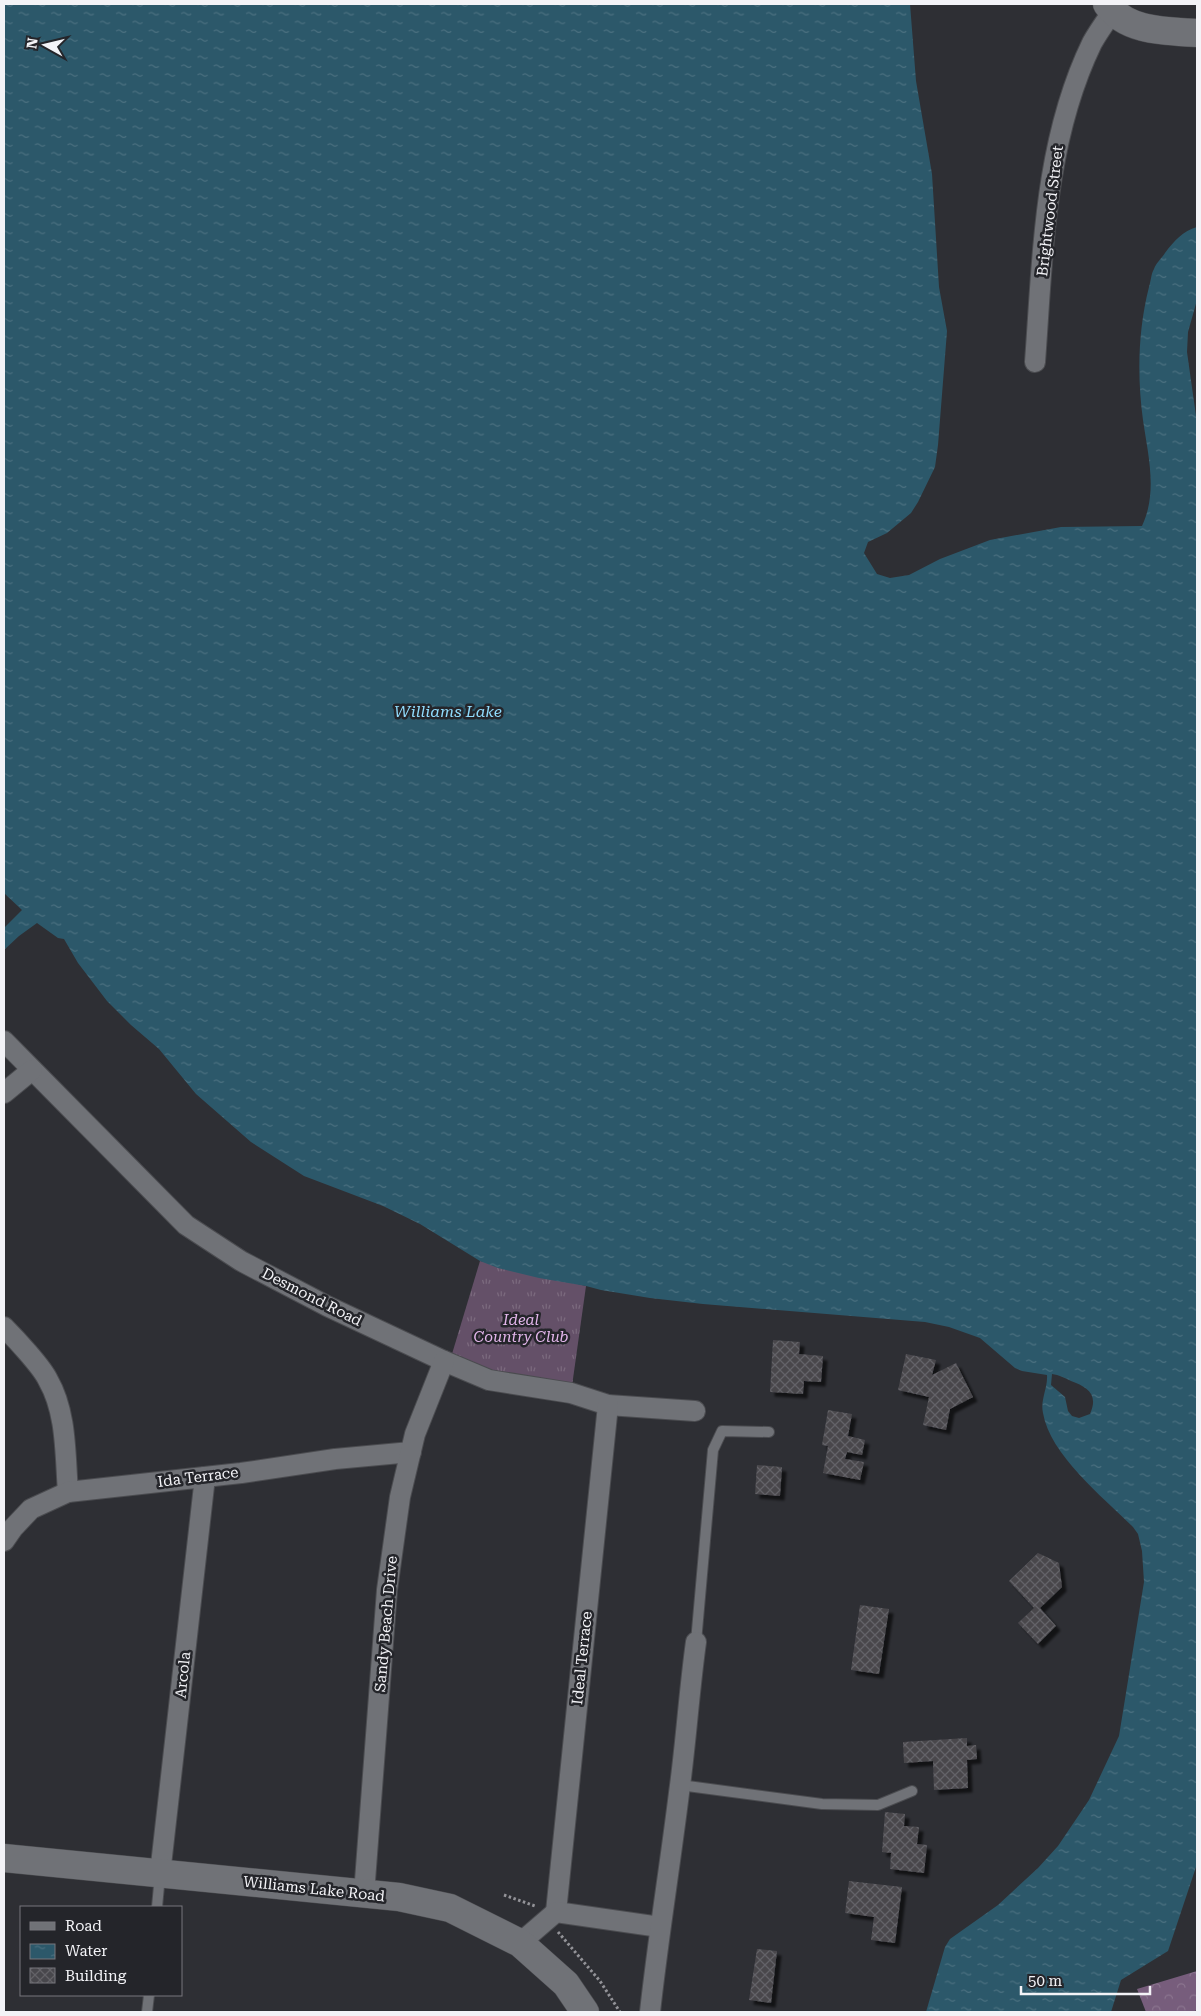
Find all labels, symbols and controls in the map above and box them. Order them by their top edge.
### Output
north arrow [20,20,70,70]
text: N [23,37,41,50]
street label: Brightwood Street [1033,144,1067,278]
water label: Williams Lake [394,702,502,721]
street label: Desmond Road [259,1264,365,1330]
park label: Ideal Country Club [474,1311,569,1346]
street label: Ida Terrace [157,1463,239,1491]
street label: Sandy Beach Drive [371,1555,401,1693]
street label: Ideal Terrace [568,1610,596,1706]
street label: Arcola [172,1651,194,1699]
street label: Williams Lake Road [242,1873,386,1905]
legend [20,1906,182,1996]
text: Road [65,1917,102,1935]
text: Water [65,1942,107,1960]
scale bar [1021,1964,1150,1996]
text: Building [65,1967,127,1985]
text: 50 m [1028,1972,1063,1990]

